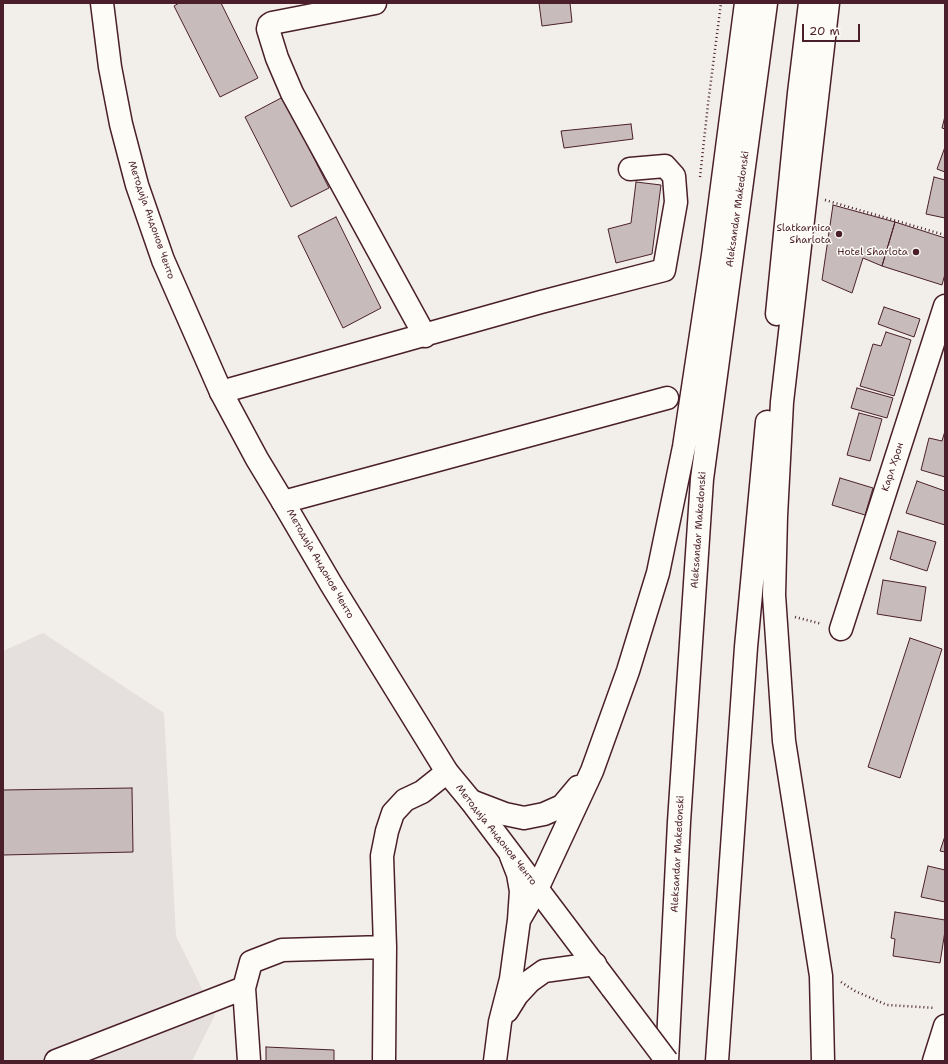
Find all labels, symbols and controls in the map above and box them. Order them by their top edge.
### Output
scale bar [804,16,862,42]
text: 20 m [809,23,840,39]
street label: Aleksandar Makedonski [724,150,752,268]
street label: Методија Андонов Ченто [125,159,177,281]
place label: Slatkarnica Sharlota [777,222,831,246]
marker: Slatkarnica Sharlota [834,229,844,239]
place label: Hotel Sharlota [837,246,908,258]
marker: Hotel Sharlota [911,247,921,257]
street label: Карл Хрон [879,441,907,493]
street label: Aleksandar Makedonski [689,471,709,589]
street label: Методија Андонов Ченто [284,507,356,621]
street label: Методија Андонов Ченто [453,782,539,888]
street label: Aleksandar Makedonski [669,795,687,913]

